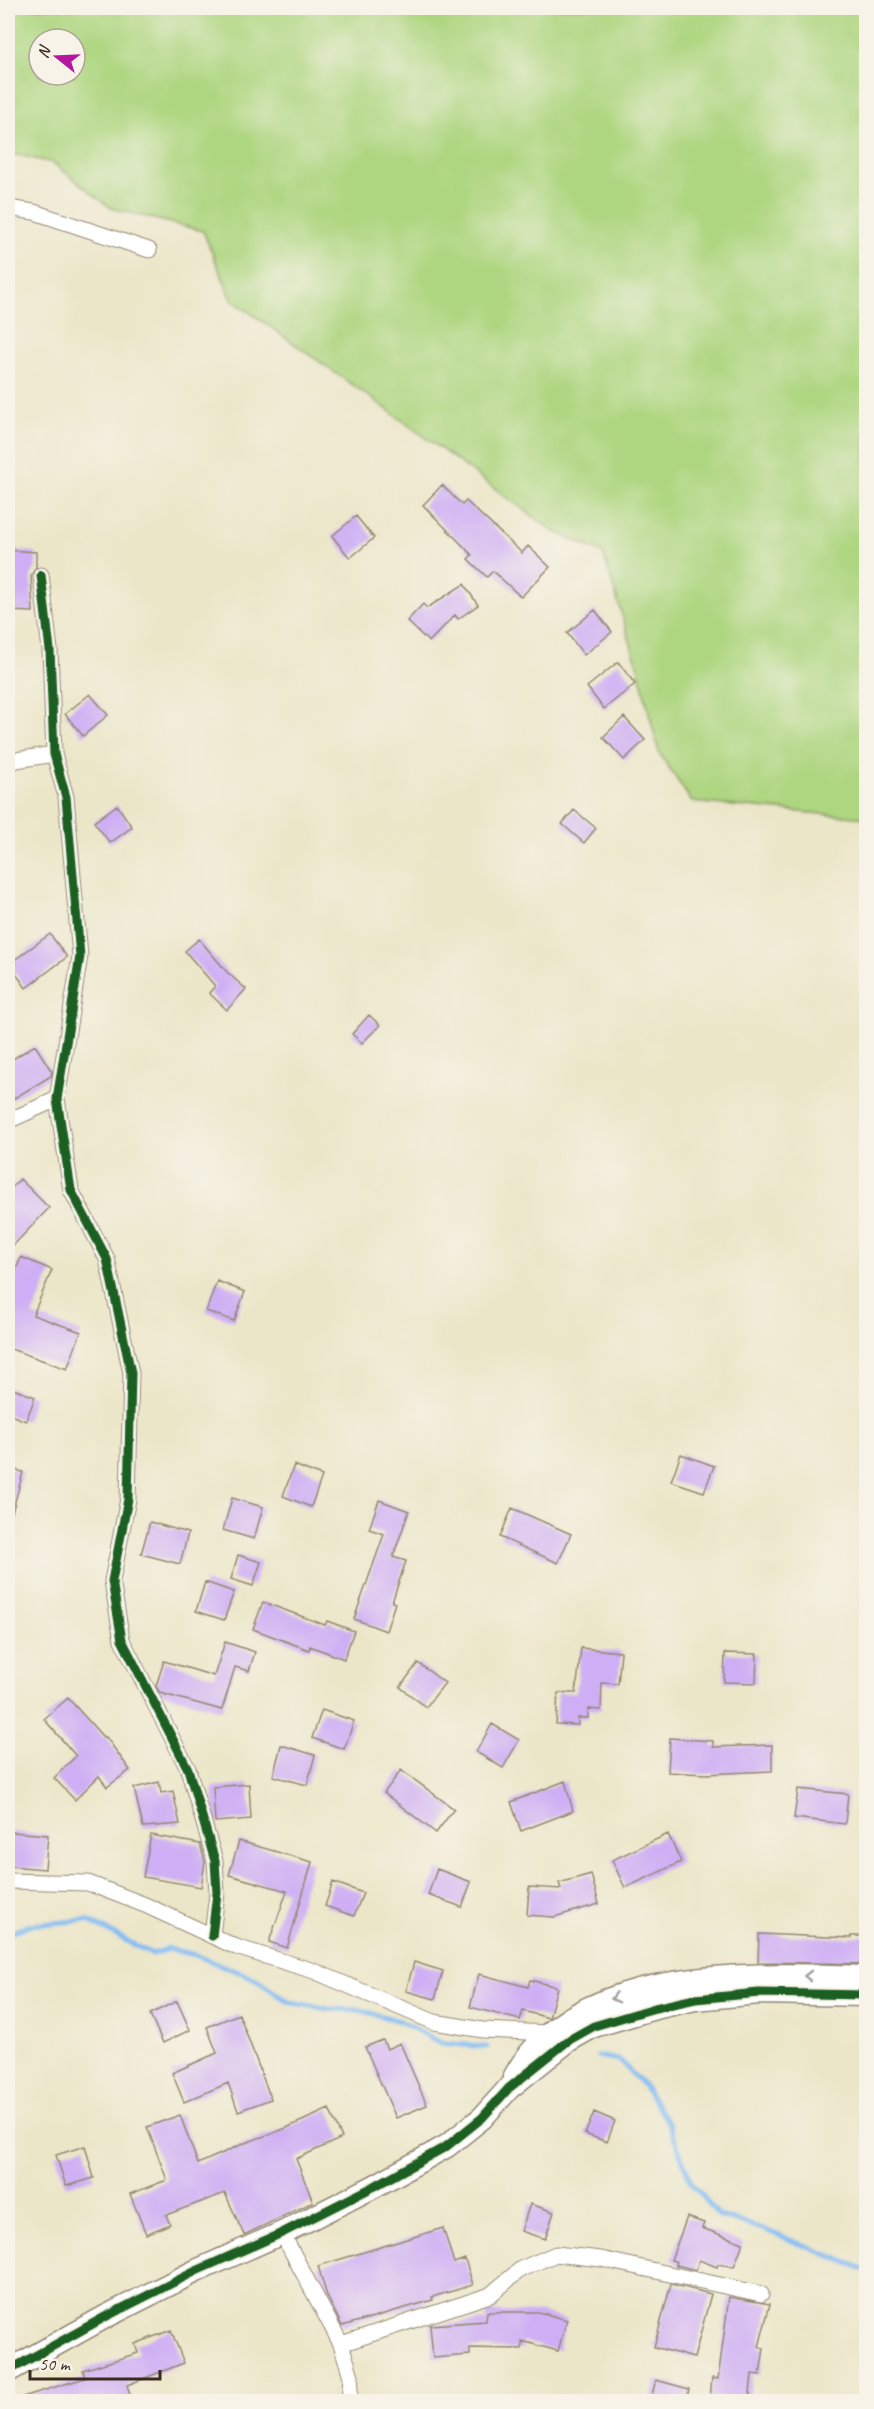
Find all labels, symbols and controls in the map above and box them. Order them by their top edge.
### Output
north arrow [27,27,87,87]
text: N [33,42,56,60]
one-way arrow [804,1969,813,1982]
one-way arrow [610,1991,621,2003]
scale bar [30,2343,160,2381]
text: 50 m [39,2353,72,2375]

